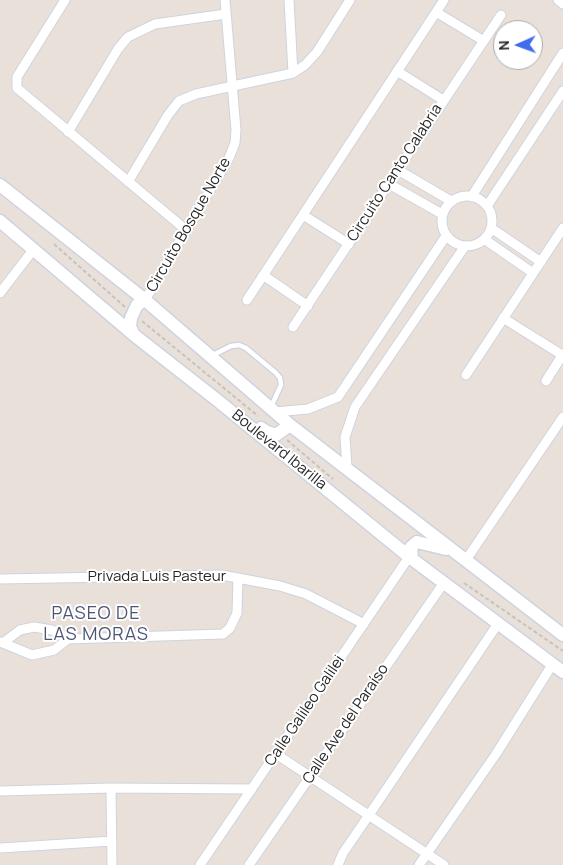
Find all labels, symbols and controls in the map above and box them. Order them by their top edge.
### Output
north arrow [493,20,543,70]
text: N [494,40,513,51]
street label: Circuito Canto Calabria [344,101,446,245]
street label: Circuito Bosque Norte [143,155,235,295]
street label: Boulevard Ibarilla [228,406,330,494]
street label: Privada Luis Pasteur [88,568,226,586]
district label: PASEO DE LAS MORAS [42,603,150,646]
street label: Calle Galileo Galilei [261,652,349,770]
street label: Calle Ave del Paraíso [299,661,393,787]

